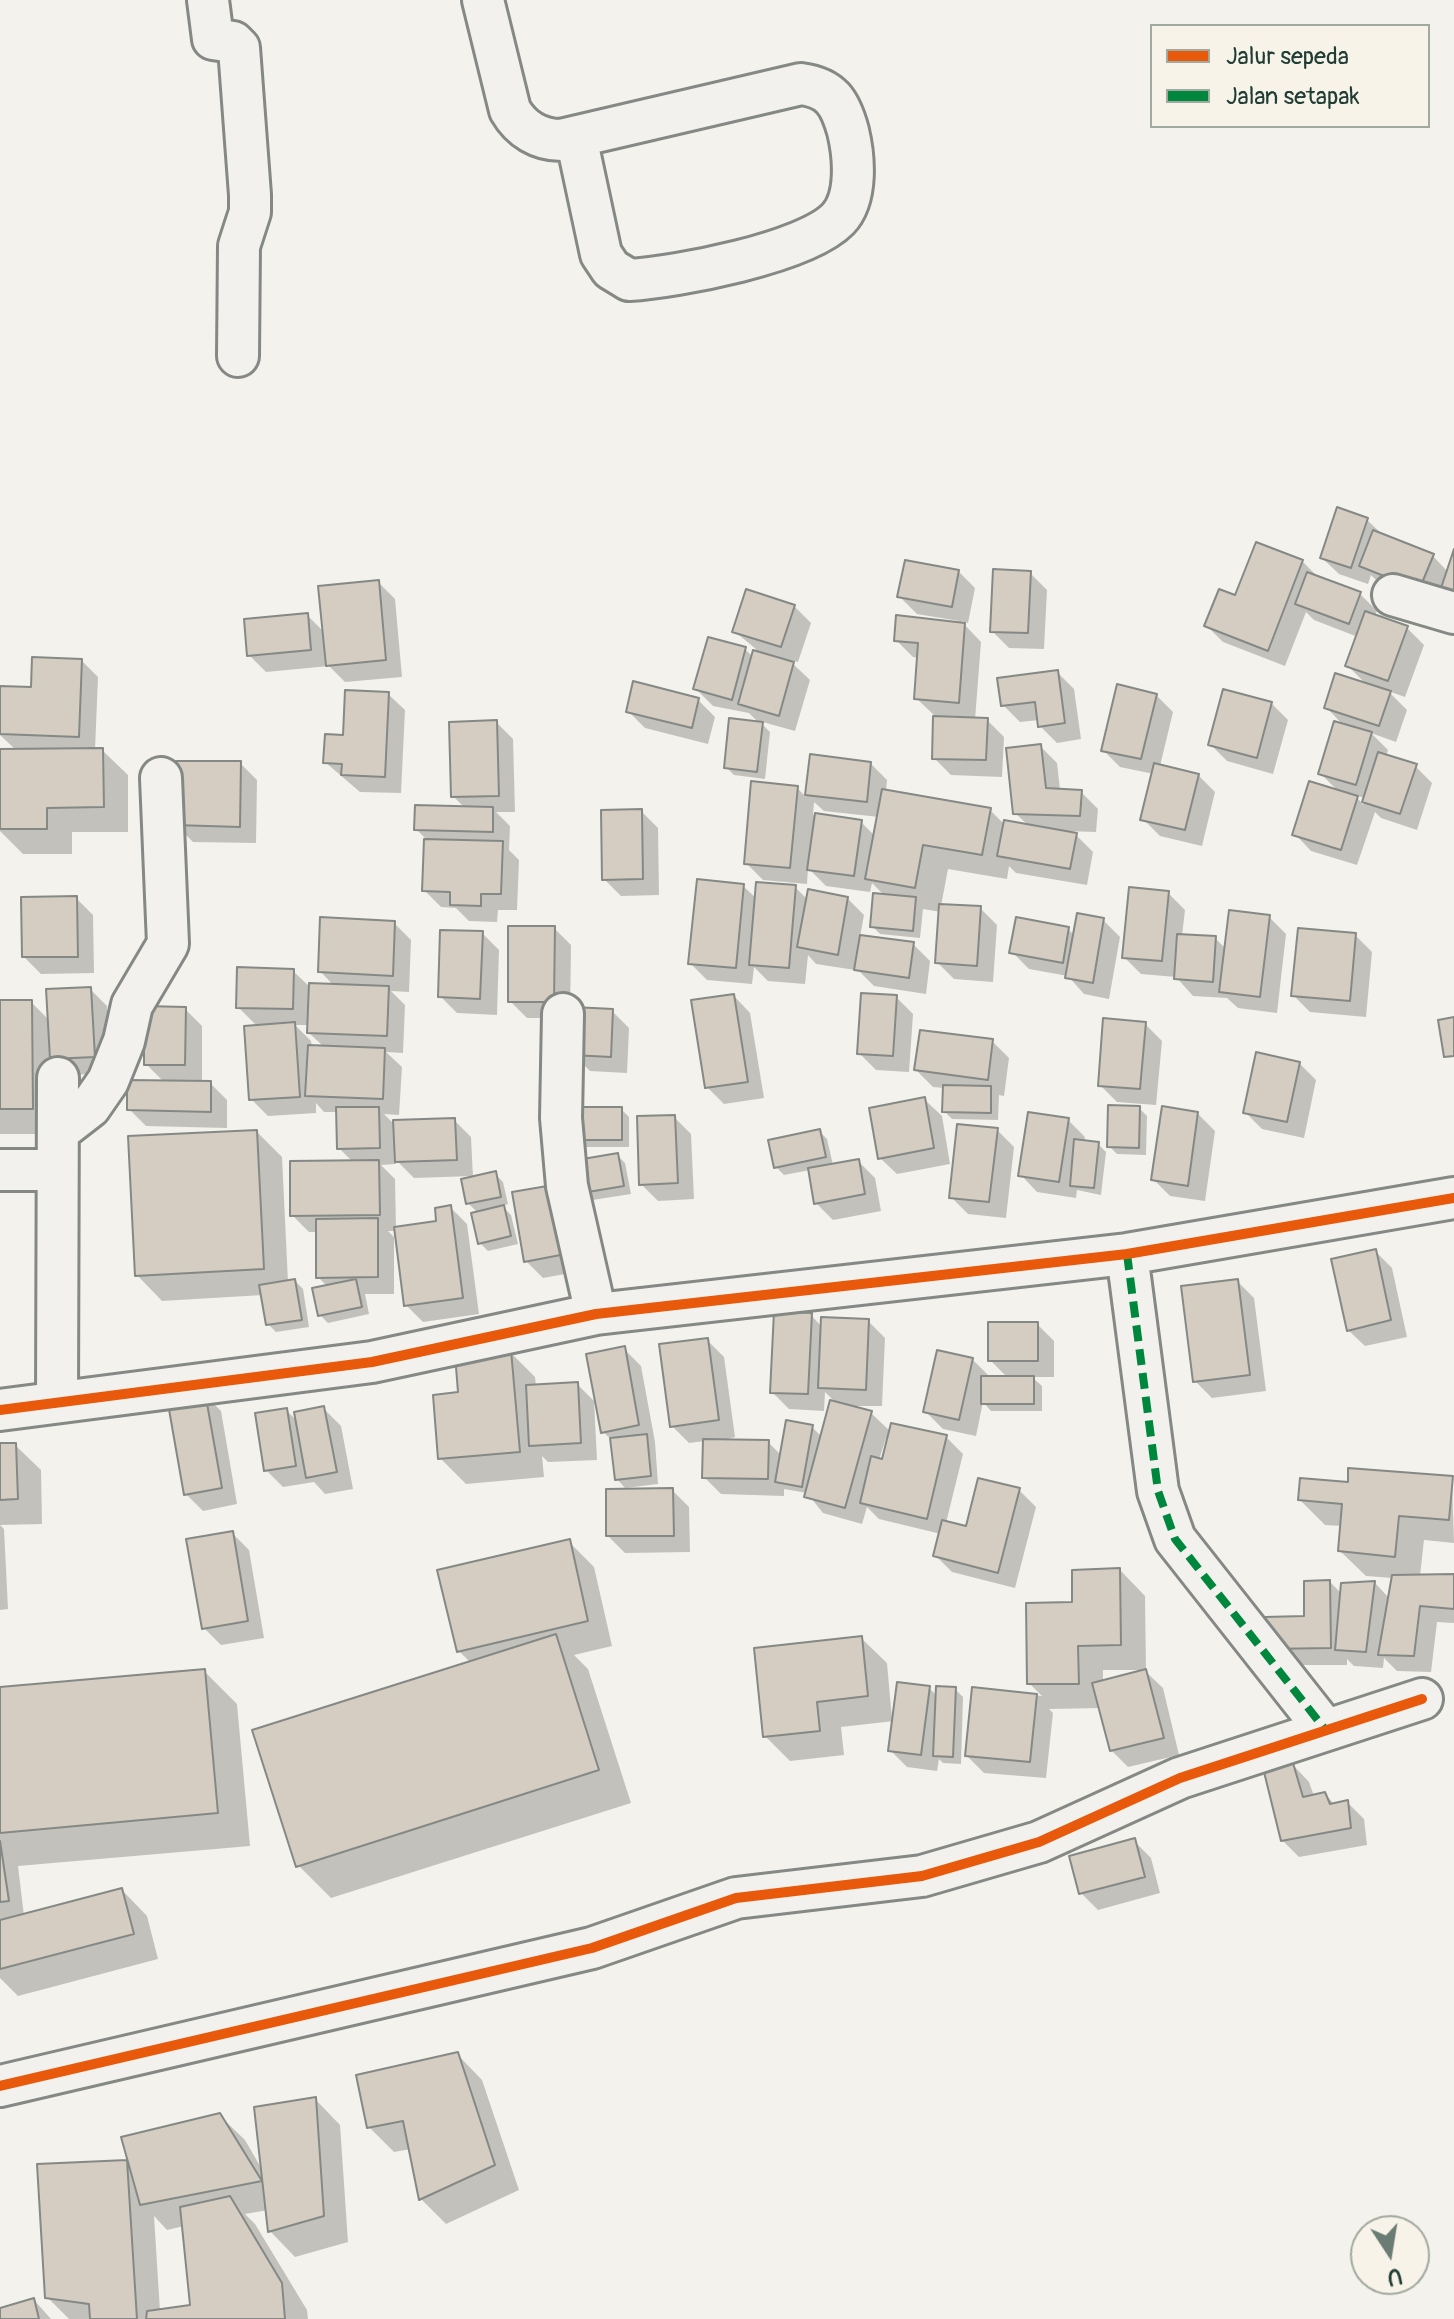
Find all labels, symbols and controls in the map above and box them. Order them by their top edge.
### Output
legend [1150,24,1430,128]
text: Jalur sepeda [1226,42,1349,71]
text: Jalan setapak [1226,82,1360,111]
north arrow [1350,2215,1430,2295]
text: U [1385,2261,1405,2292]

